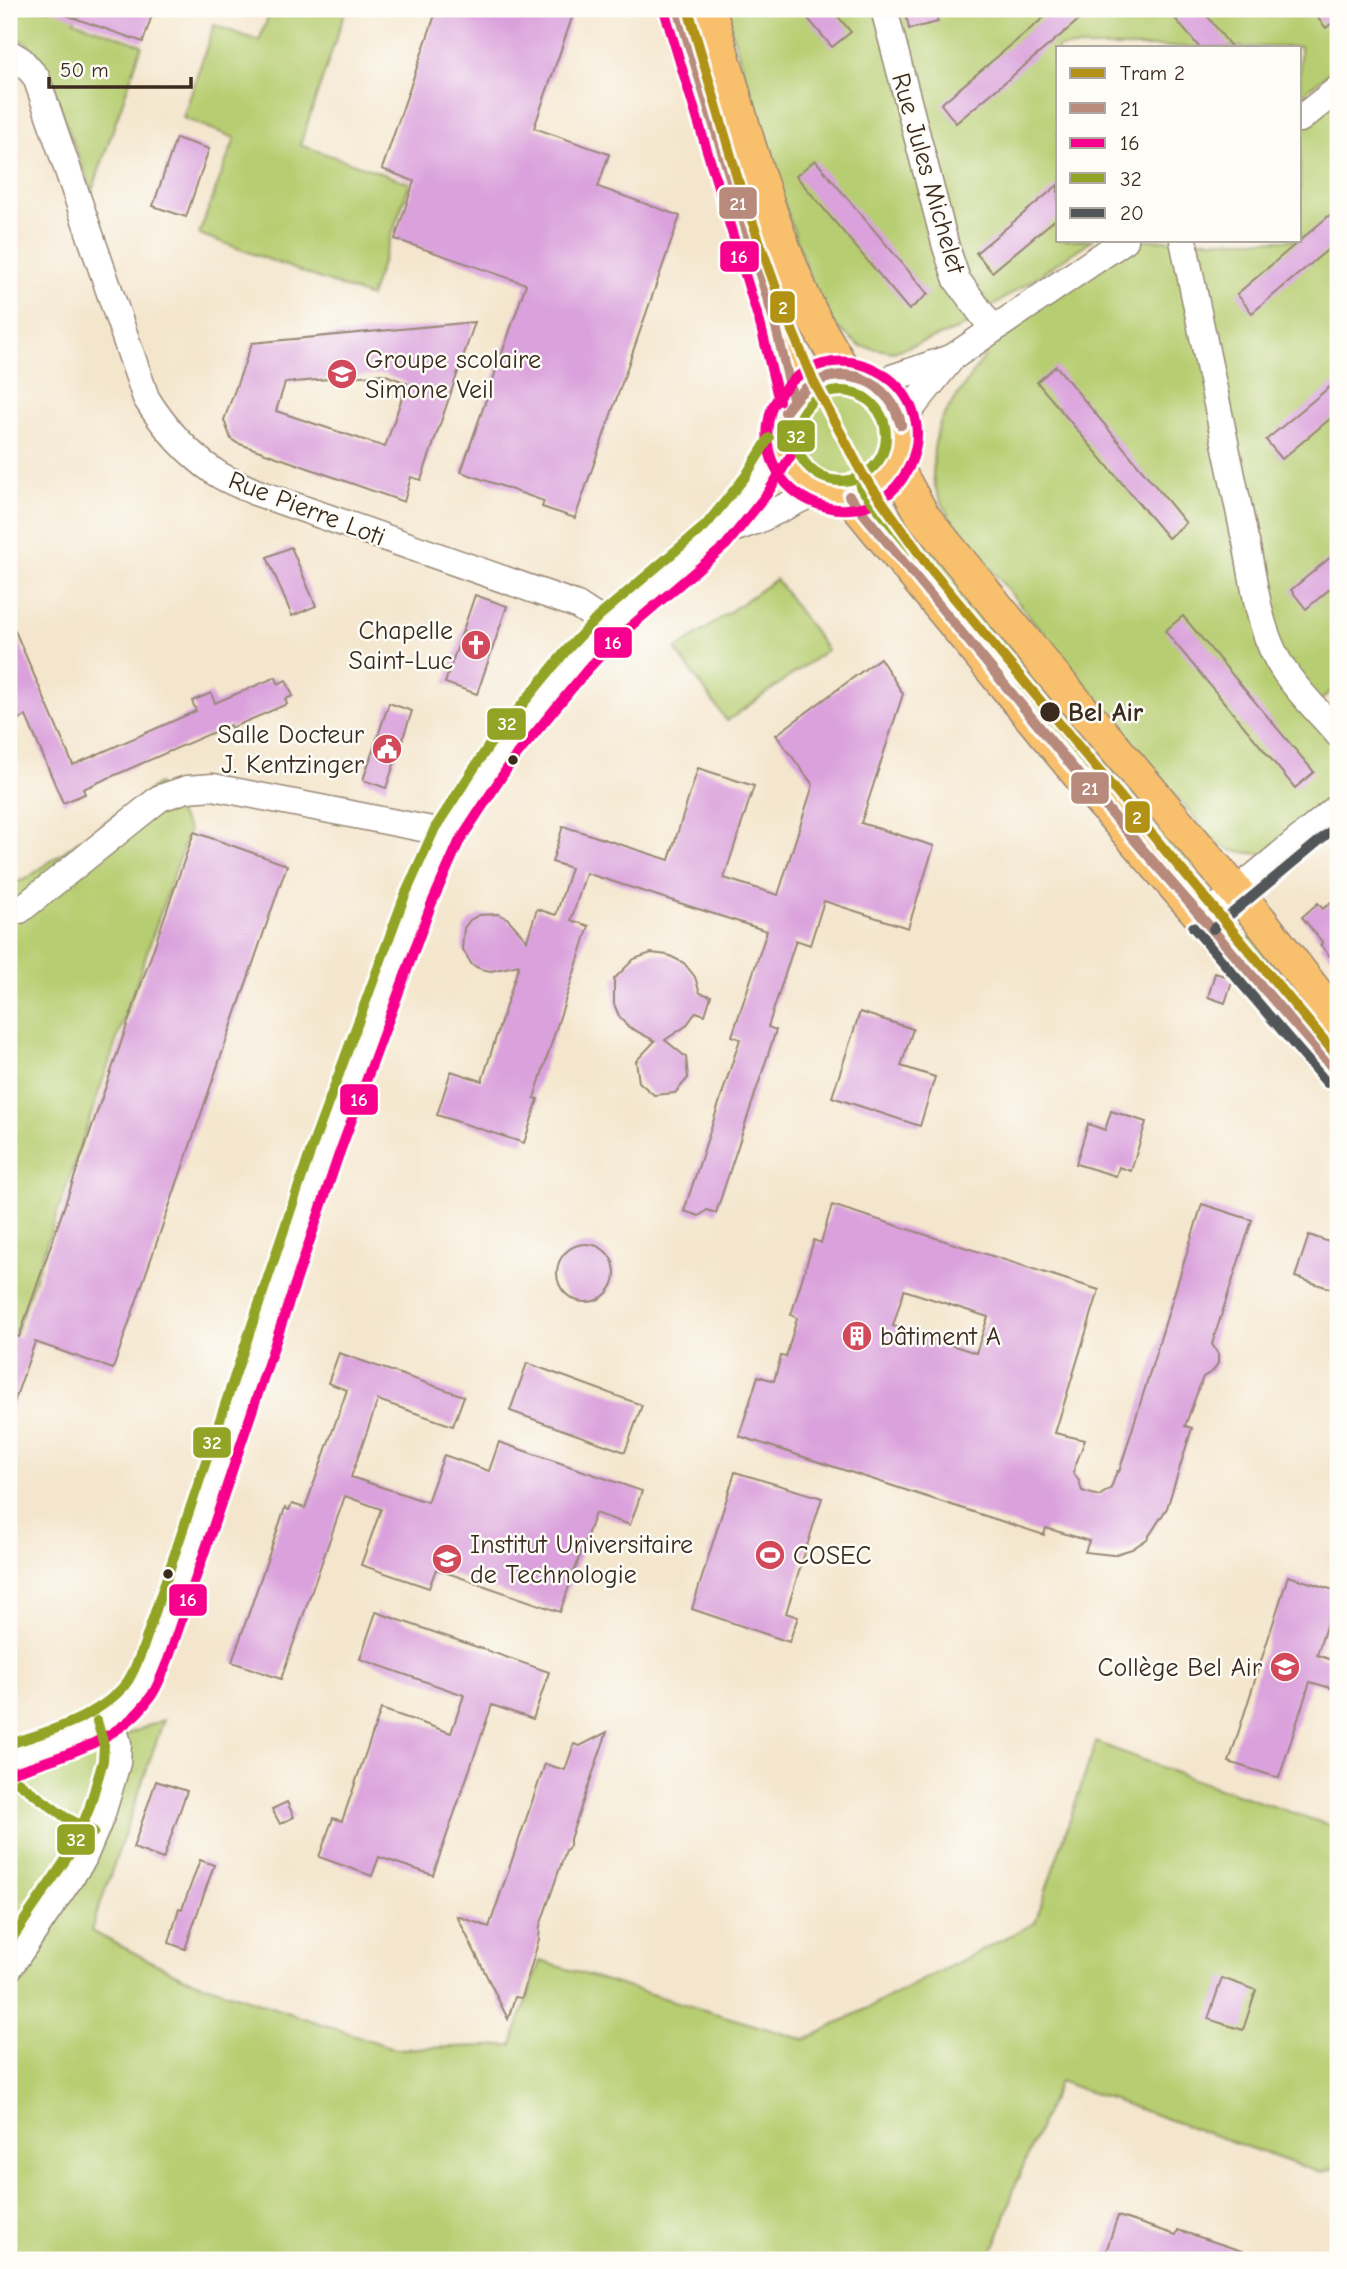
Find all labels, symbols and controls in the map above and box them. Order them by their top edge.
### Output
scale bar [49,46,191,90]
legend [1056,46,1302,242]
text: 50 m [60,58,109,82]
text: Tram 2 [1120,61,1185,85]
street label: Rue Jules Michelet [885,70,971,279]
text: 21 [1120,97,1139,121]
text: 16 [1120,131,1140,155]
text: 32 [1120,167,1142,191]
line badge: 21 [718,186,758,220]
text: 21 [730,193,746,215]
text: 20 [1120,201,1144,225]
line badge: 16 [719,240,760,273]
text: 16 [730,246,748,268]
line badge: 2 [769,290,796,324]
text: 2 [778,297,788,319]
place label: Groupe scolaire Simone Veil [365,345,541,405]
school or university icon: Groupe scolaire Simone Veil [325,357,359,391]
line badge: 32 [776,419,816,453]
text: 32 [787,426,805,448]
street label: Rue Pierre Loti [224,465,389,553]
place label: Chapelle Saint-Luc [349,616,453,676]
line badge: 16 [593,626,633,659]
church icon: Chapelle Saint-Luc [459,628,493,662]
text: 16 [604,632,622,654]
place label: Bel Air [1068,698,1144,728]
marker: Bel Air [1038,700,1062,724]
line badge: 32 [486,707,527,741]
text: 32 [498,713,516,735]
place label: Salle Docteur J. Kentzinger [217,720,365,780]
public building icon: Salle Docteur J. Kentzinger [370,732,404,766]
unlabelled marker [506,753,520,767]
line badge: 21 [1070,771,1110,805]
text: 21 [1082,778,1098,800]
line badge: 2 [1124,800,1151,834]
text: 2 [1132,807,1142,829]
line badge: 16 [339,1083,379,1116]
text: 16 [350,1089,368,1111]
building icon: bâtiment A [840,1319,874,1353]
place label: bâtiment A [880,1322,1001,1352]
line badge: 32 [192,1426,232,1459]
text: 32 [203,1432,221,1454]
place label: Institut Universitaire de Technologie [470,1530,693,1590]
sports icon: COSEC [753,1538,787,1572]
place label: COSEC [793,1541,871,1571]
school or university icon: Institut Universitaire de Technologie [430,1542,464,1576]
unlabelled marker [161,1567,175,1581]
line badge: 16 [168,1583,208,1617]
text: 16 [179,1589,197,1611]
school or university icon: Collège Bel Air [1268,1650,1302,1684]
place label: Collège Bel Air [1098,1653,1263,1683]
line badge: 32 [56,1823,96,1856]
text: 32 [67,1829,85,1851]

